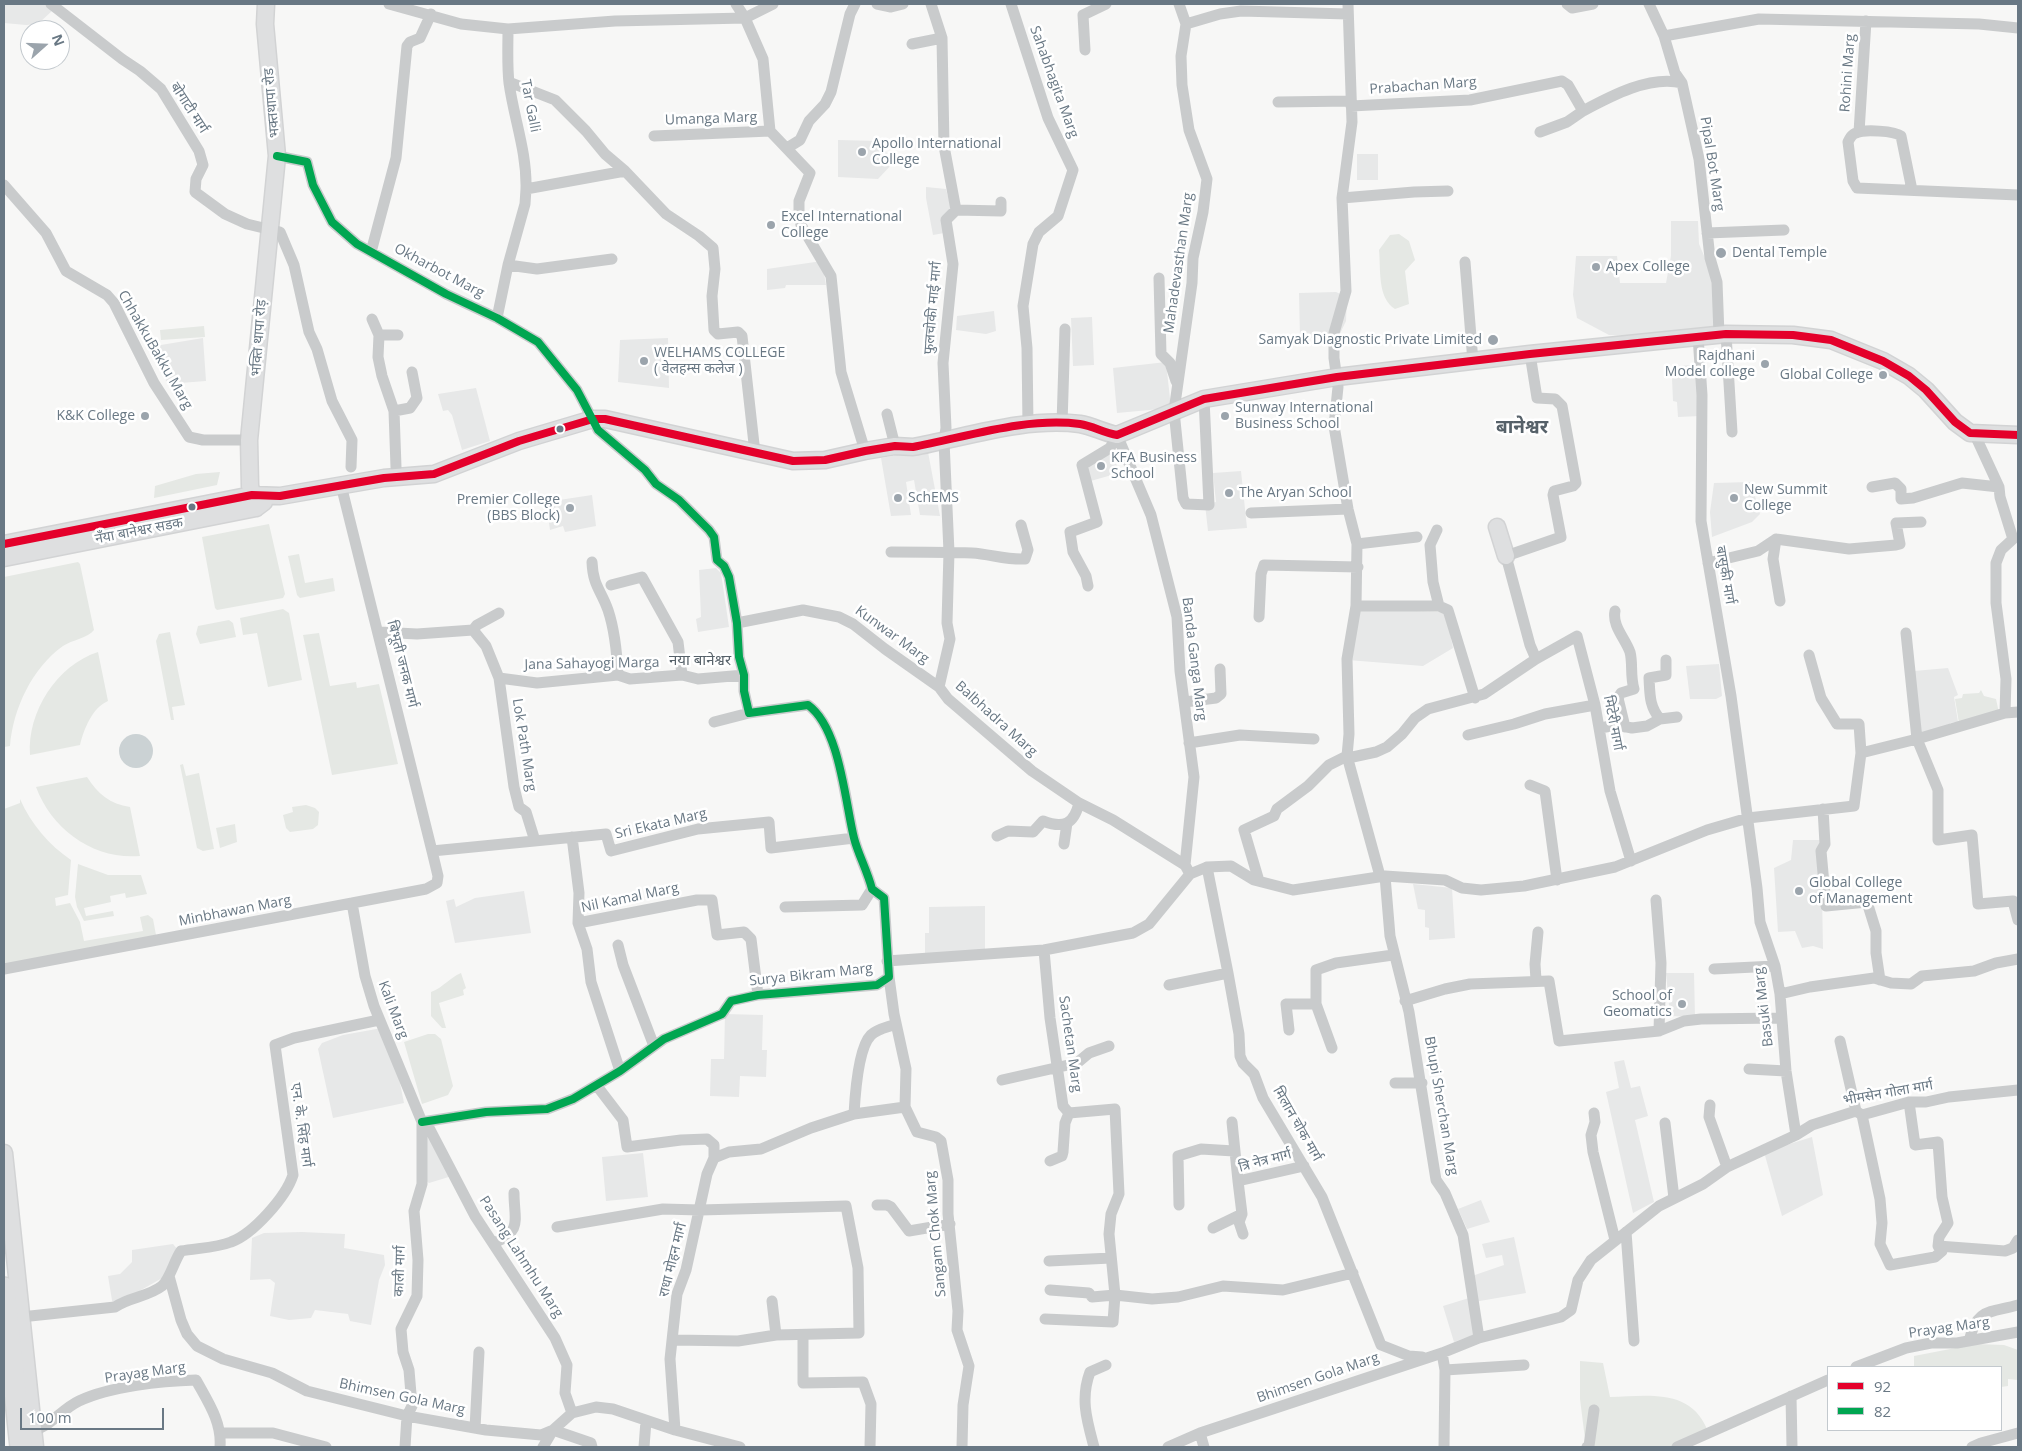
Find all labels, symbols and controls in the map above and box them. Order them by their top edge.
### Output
north arrow [20,20,70,70]
street label: Sahabhagita Marg [1026,24,1082,140]
text: N [48,31,69,49]
street label: Rohini Marg [1837,33,1859,113]
street label: भक्तथापा रोड [261,67,283,139]
street label: Prabachan Marg [1369,74,1477,98]
street label: Tar Galli [517,78,543,134]
street label: बोगाटी मार्ग [166,79,212,137]
street label: Umanga Marg [665,109,757,129]
street label: Pipal Bot Marg [1696,116,1728,212]
place label: Apollo International College [872,136,1001,168]
marker: Apollo International College [856,146,868,158]
street label: Mahadevasthan Marg [1161,192,1197,334]
place label: Excel International College [781,209,902,242]
marker: Excel International College [765,219,777,231]
street label: Okharbot Marg [391,240,487,302]
place label: Dental Temple [1732,245,1827,261]
marker: Dental Temple [1714,246,1728,260]
place label: Apex College [1606,259,1690,275]
street label: फुलचोकी माई मार्ग [921,261,945,355]
marker: Apex College [1590,261,1602,273]
street label: ChhakkuBakku Marg [114,288,196,412]
street label: भक्ति थापा रोड़ [248,299,270,377]
place label: Samyak Diagnostic Private Limited [1258,332,1482,348]
marker: Samyak Diagnostic Private Limited [1486,333,1500,347]
place label: WELHAMS COLLEGE ( वेलहम्स कलेज ) [654,345,785,378]
place label: Rajdhani Model college [1665,348,1755,381]
marker: WELHAMS COLLEGE ( वेलहम्स कलेज ) [638,355,650,367]
marker: Rajdhani Model college [1759,358,1771,370]
place label: Global College [1780,367,1873,383]
marker: Global College [1877,369,1889,381]
place label: Sunway International Business School [1235,400,1373,432]
place label: K&K College [56,408,135,424]
marker: K&K College [139,410,151,422]
marker: Sunway International Business School [1219,410,1231,422]
district label: बानेश्वर [1496,417,1548,439]
unlabelled marker [555,424,565,434]
place label: KFA Business School [1111,450,1197,482]
marker: KFA Business School [1095,460,1107,472]
place label: New Summit College [1744,482,1828,514]
place label: The Aryan School [1239,485,1352,501]
marker: The Aryan School [1223,487,1235,499]
place label: SchEMS [908,490,959,506]
place label: Premier College (BBS Block) [457,492,560,524]
marker: SchEMS [892,492,904,504]
marker: New Summit College [1728,492,1740,504]
unlabelled marker [187,502,197,512]
marker: Premier College (BBS Block) [564,502,576,514]
street label: नँया बानेश्वर सडक [94,514,184,548]
street label: बासुकी मार्ग [1712,545,1738,605]
street label: Banda Ganga Marg [1178,596,1210,722]
street label: Kunwar Marg [852,603,932,667]
street label: बिभूती जनक मार्ग [383,619,421,709]
district label: नया बानेश्वर [669,652,731,670]
street label: Jana Sahayogi Marga [524,654,660,674]
street label: Balbhadra Marg [951,678,1041,760]
street label: मिटेरी मार्गा [1599,694,1627,752]
street label: Lok Path Marg [508,697,540,793]
street label: Sri Ekata Marg [614,805,708,843]
place label: Global College of Management [1809,875,1912,908]
street label: Nil Kamal Marg [580,879,680,917]
marker: Global College of Management [1793,885,1805,897]
street label: Minbhawan Marg [177,892,293,930]
street label: Surya Bikram Marg [748,960,874,990]
street label: Basuki Marg [1751,966,1777,1048]
street label: Kali Marg [374,979,412,1041]
place label: School of Geomatics [1603,988,1672,1020]
street label: Sachetan Marg [1055,995,1085,1093]
marker: School of Geomatics [1676,998,1688,1010]
street label: Bhupi Sherchan Marg [1421,1035,1461,1177]
street label: भीमसेन गोला मार्ग [1842,1077,1934,1109]
street label: एन. के. सिंह मार्ग [287,1082,315,1168]
street label: मिलान चोक मार्ग [1269,1084,1325,1164]
street label: त्रि नेत्र मार्ग [1237,1146,1293,1176]
street label: Sangam Chok Marg [922,1170,950,1298]
street label: Pasang Lahmhu Marg [475,1193,567,1321]
street label: राधा मोहन मार्ग [656,1221,690,1299]
street label: काली मार्ग [391,1245,409,1297]
street label: Prayag Marg [1907,1314,1991,1342]
street label: Bhimsen Gola Marg [1255,1349,1381,1407]
street label: Prayag Marg [103,1359,187,1387]
legend [1827,1366,2002,1431]
street label: Bhimsen Gola Marg [338,1375,466,1419]
text: 92 [1874,1376,1891,1396]
scale bar [22,1398,166,1430]
text: 82 [1874,1401,1891,1421]
text: 100 m [28,1407,72,1427]

